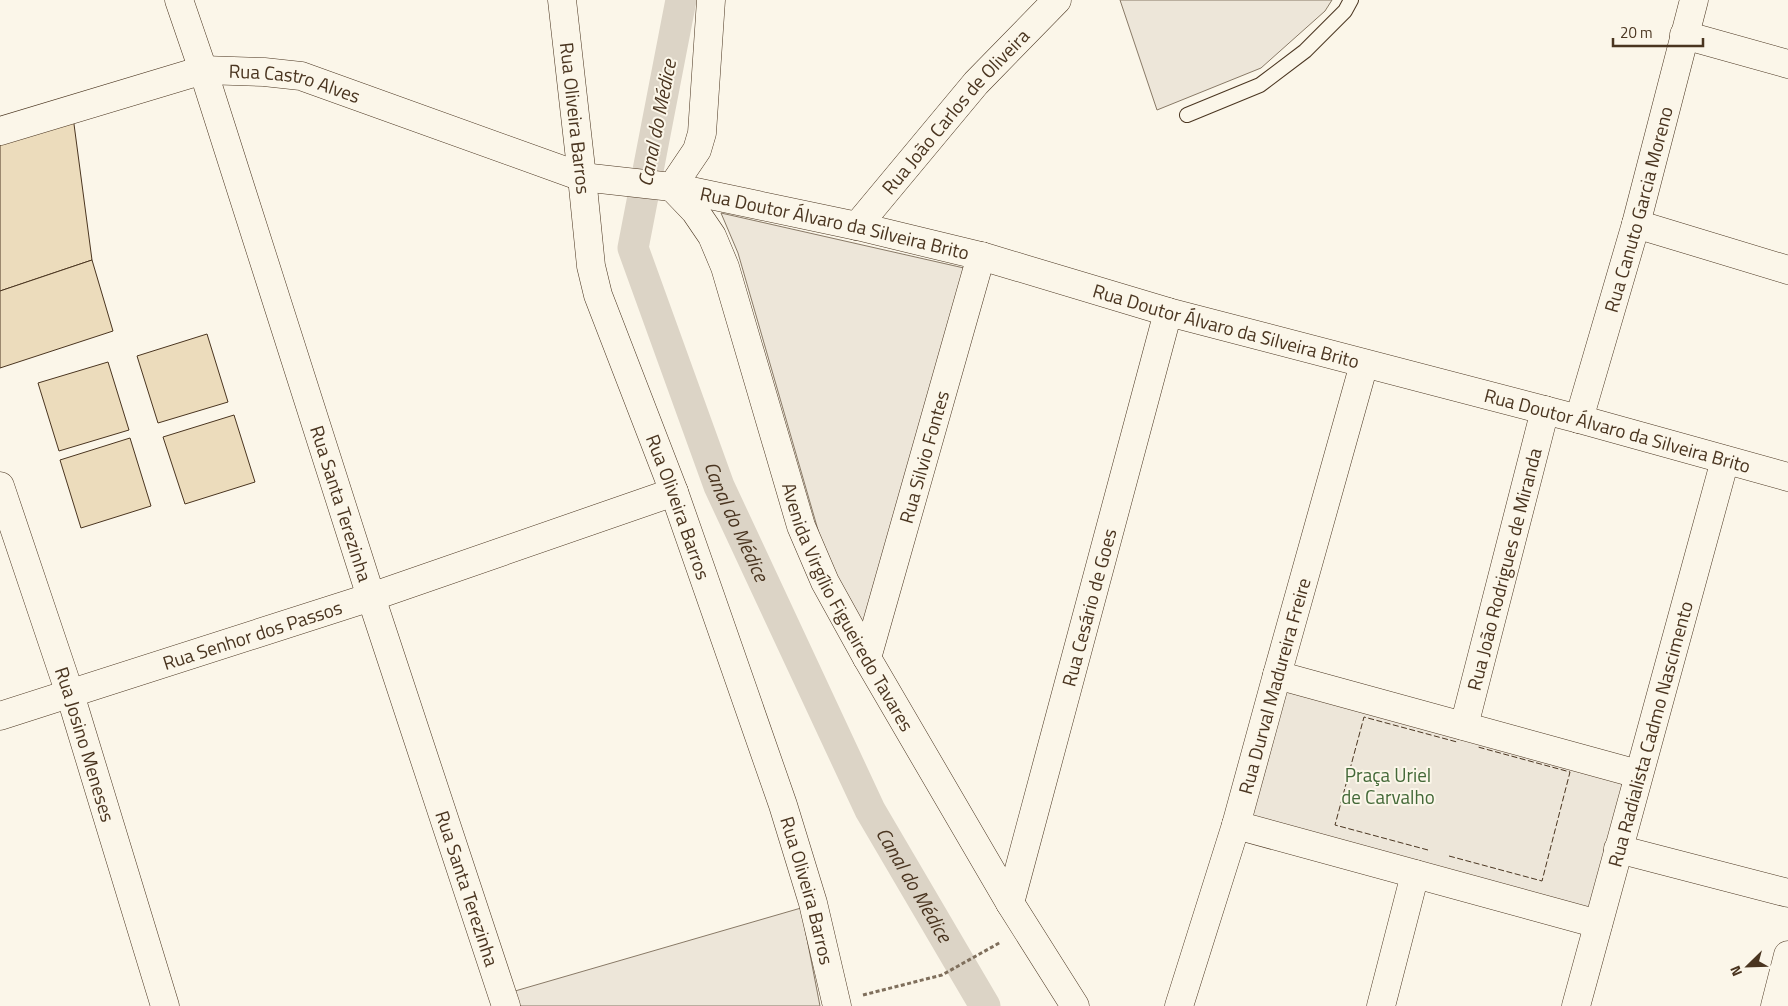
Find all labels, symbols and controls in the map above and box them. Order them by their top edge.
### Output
scale bar [1613,15,1703,47]
street label: Rua João Carlos de Oliveira [874,21,1036,201]
text: 20 m [1620,21,1653,44]
street label: Rua Oliveira Barros [553,41,599,196]
water label: Canal do Médice [629,55,684,189]
street label: Rua Castro Alves [228,56,365,110]
street label: Rua Canuto Garcia Moreno [1596,103,1680,316]
street label: Rua Doutor Álvaro da Silveira Brito [698,178,972,267]
street label: Rua Doutor Álvaro da Silveira Brito [1089,275,1363,375]
street label: Rua Doutor Álvaro da Silveira Brito [1481,380,1754,480]
street label: Rua Silvio Fontes [891,387,956,527]
street label: Rua Santa Terezinha [303,422,380,586]
street label: Rua Oliveira Barros [639,430,718,583]
street label: Rua João Rodrigues de Miranda [1459,444,1549,693]
water label: Canal do Médice [696,457,778,588]
street label: Avenida Virgílio Figueiredo Tavares [775,479,922,737]
street label: Rua Cesário de Goes [1054,525,1124,690]
street label: Rua Durval Madureira Freire [1230,574,1318,797]
street label: Rua Senhor dos Passos [159,592,346,677]
street label: Rua Radialista Cadmo Nascimento [1600,598,1700,870]
street label: Rua Josino Meneses [48,663,123,825]
park label: Praça Uriel de Carvalho [1341,760,1435,811]
street label: Rua Santa Terezinha [428,807,507,970]
street label: Rua Oliveira Barros [773,813,842,968]
water label: Canal do Médice [868,821,961,950]
north arrow [1723,941,1773,991]
text: N [1724,963,1747,980]

